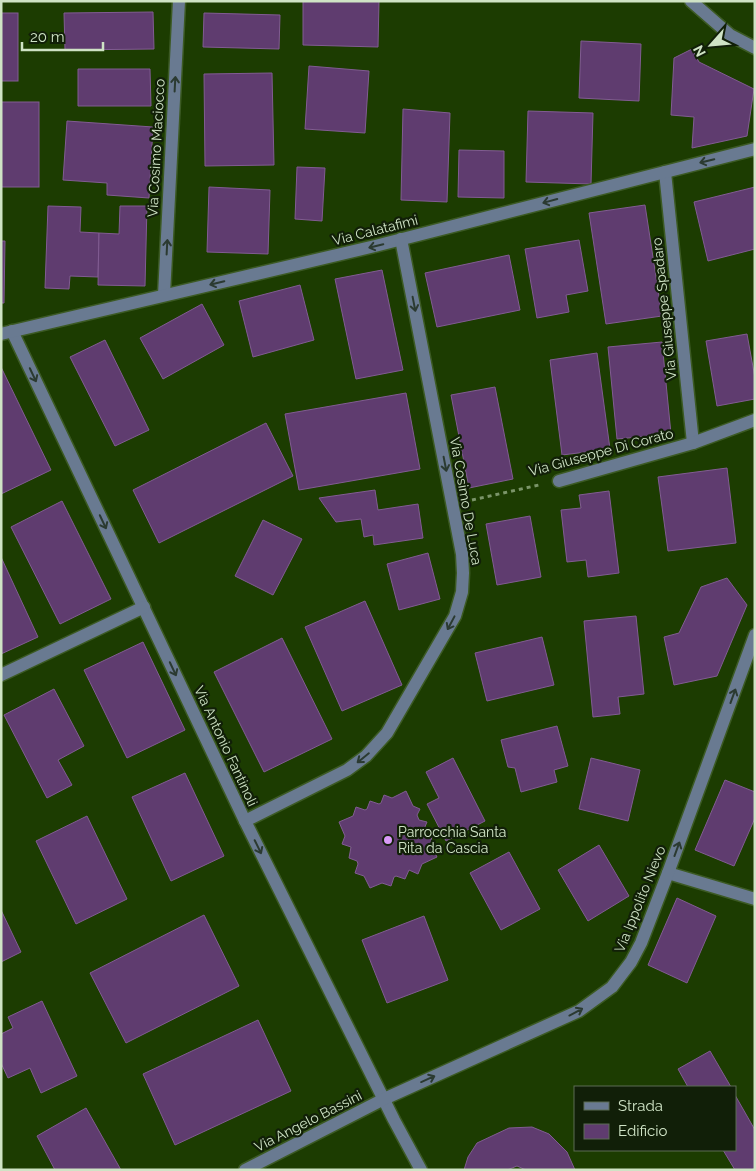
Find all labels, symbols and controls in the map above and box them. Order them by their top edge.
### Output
scale bar [22,20,104,52]
north arrow [686,20,736,70]
text: 20 m [30,28,65,46]
text: N [690,43,709,59]
one-way arrow [170,77,179,93]
street label: Via Cosimo Maciocco [144,78,168,218]
one-way arrow [700,157,716,166]
one-way arrow [543,197,559,207]
street label: Via Calatafimi [331,212,419,248]
street label: Via Giuseppe Spadaro [649,237,679,381]
one-way arrow [162,239,171,255]
one-way arrow [368,242,384,251]
one-way arrow [210,279,226,288]
one-way arrow [410,296,419,312]
one-way arrow [29,367,39,382]
street label: Via Giuseppe Di Corato [527,425,675,479]
street label: Via Cosimo De Luca [447,436,485,566]
one-way arrow [441,455,450,471]
one-way arrow [99,514,109,529]
one-way arrow [446,615,456,630]
one-way arrow [169,661,178,676]
street label: Via Antonio Fantinoli [191,683,261,809]
one-way arrow [729,689,738,704]
one-way arrow [357,752,370,763]
place label: Parrocchia Santa Rita da Cascia [398,824,506,856]
marker: Parrocchia Santa Rita da Cascia [382,834,394,846]
one-way arrow [254,839,263,854]
one-way arrow [673,841,682,857]
street label: Via Ippolito Nievo [611,843,669,955]
one-way arrow [569,1007,584,1017]
one-way arrow [420,1074,435,1083]
legend [574,1086,736,1151]
street label: Via Angelo Bassini [252,1087,364,1155]
text: Strada [618,1097,663,1115]
text: Edificio [618,1122,668,1140]

